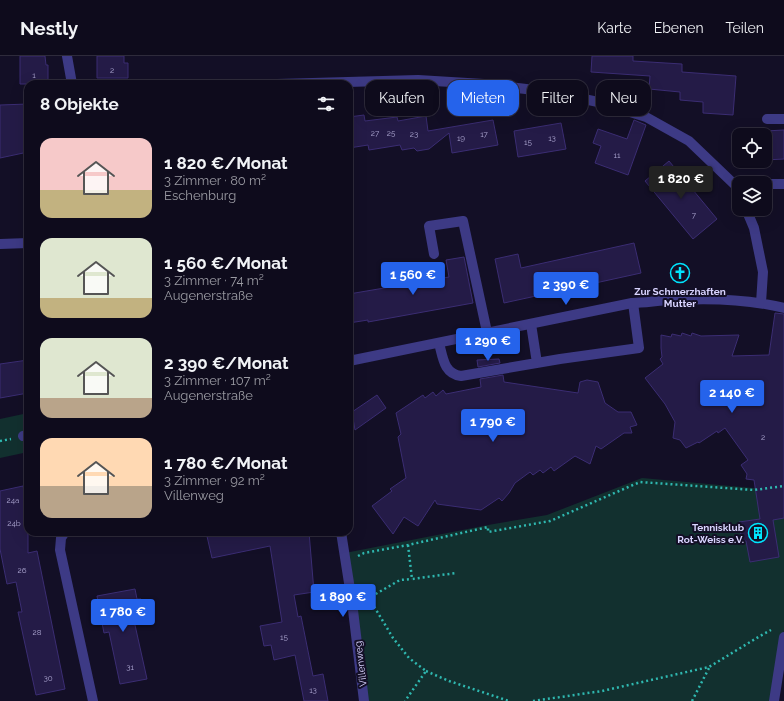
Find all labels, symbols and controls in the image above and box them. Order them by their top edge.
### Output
text: Nestly [20,17,78,39]
text: Karte [597,20,632,36]
text: Ebenen [654,20,704,36]
text: Teilen [726,20,764,36]
house number: 2 [110,65,114,75]
house number: 1 [32,70,36,80]
chip: Kaufen [365,80,439,116]
chip: Mieten [447,80,519,116]
chip: Filter [527,80,588,116]
chip: Neu [596,80,651,116]
icon: filters [315,93,337,115]
text: 8 Objekte [40,94,119,114]
house number: 27 [371,128,380,138]
house number: 25 [387,128,396,138]
map controls [732,128,772,216]
button: locate [732,128,772,168]
house number: 23 [410,129,418,139]
house number: 17 [480,129,489,139]
house number: 19 [457,133,465,143]
house number: 13 [548,133,556,143]
house number: 15 [524,137,533,147]
house number: 11 [614,150,621,160]
text: 1 820 €/Monat [164,153,288,173]
icon: home [72,154,120,202]
pin: 1 820 € [644,166,718,200]
text: 1 820 € [658,171,704,186]
text: 3 Zimmer · 80 m² [164,173,266,188]
button: layers [732,176,772,216]
text: Eschenburg [164,188,236,203]
house number: 7 [692,210,697,220]
text: 1 560 €/Monat [164,253,288,273]
icon: home [72,254,120,302]
pin: 1 560 € [376,262,450,296]
church icon: Zur Schmerzhaften Mutter [669,262,691,284]
text: 1 560 € [390,267,436,282]
pin: 2 390 € [529,272,603,306]
text: 3 Zimmer · 74 m² [164,273,264,288]
text: 2 390 € [543,277,589,292]
place label: Zur Schmerzhaften Mutter [634,286,726,309]
text: Augenerstraße [164,288,253,303]
pin: 1 290 € [451,328,525,362]
text: 1 290 € [465,333,511,348]
text: 2 390 €/Monat [164,353,288,373]
icon: home [72,354,120,402]
text: 3 Zimmer · 107 m² [164,373,271,388]
pin: 2 140 € [695,380,769,414]
text: 2 140 € [709,385,755,400]
text: Augenerstraße [164,388,253,403]
pin: 1 790 € [456,409,530,443]
text: 1 790 € [470,414,516,429]
house number: 2 [761,432,765,442]
text: 1 780 €/Monat [164,453,288,473]
icon: home [72,454,120,502]
text: 3 Zimmer · 92 m² [164,473,265,488]
text: Villenweg [164,488,224,503]
house number: 24a [7,495,19,505]
house number: 24b [7,518,21,528]
place label: Tennisklub Rot-Weiss e.V. [677,522,745,545]
building icon: Tennisklub Rot-Weiss e.V. [747,522,769,544]
house number: 26 [18,565,27,575]
pin: 1 890 € [306,584,380,618]
text: 1 890 € [320,589,366,604]
pin: 1 780 € [86,599,160,633]
text: 1 780 € [100,604,146,619]
house number: 28 [33,627,42,637]
house number: 15 [280,632,289,642]
street label: Villenweg [352,640,369,687]
house number: 31 [126,662,134,672]
house number: 30 [43,673,53,683]
house number: 13 [309,685,317,695]

